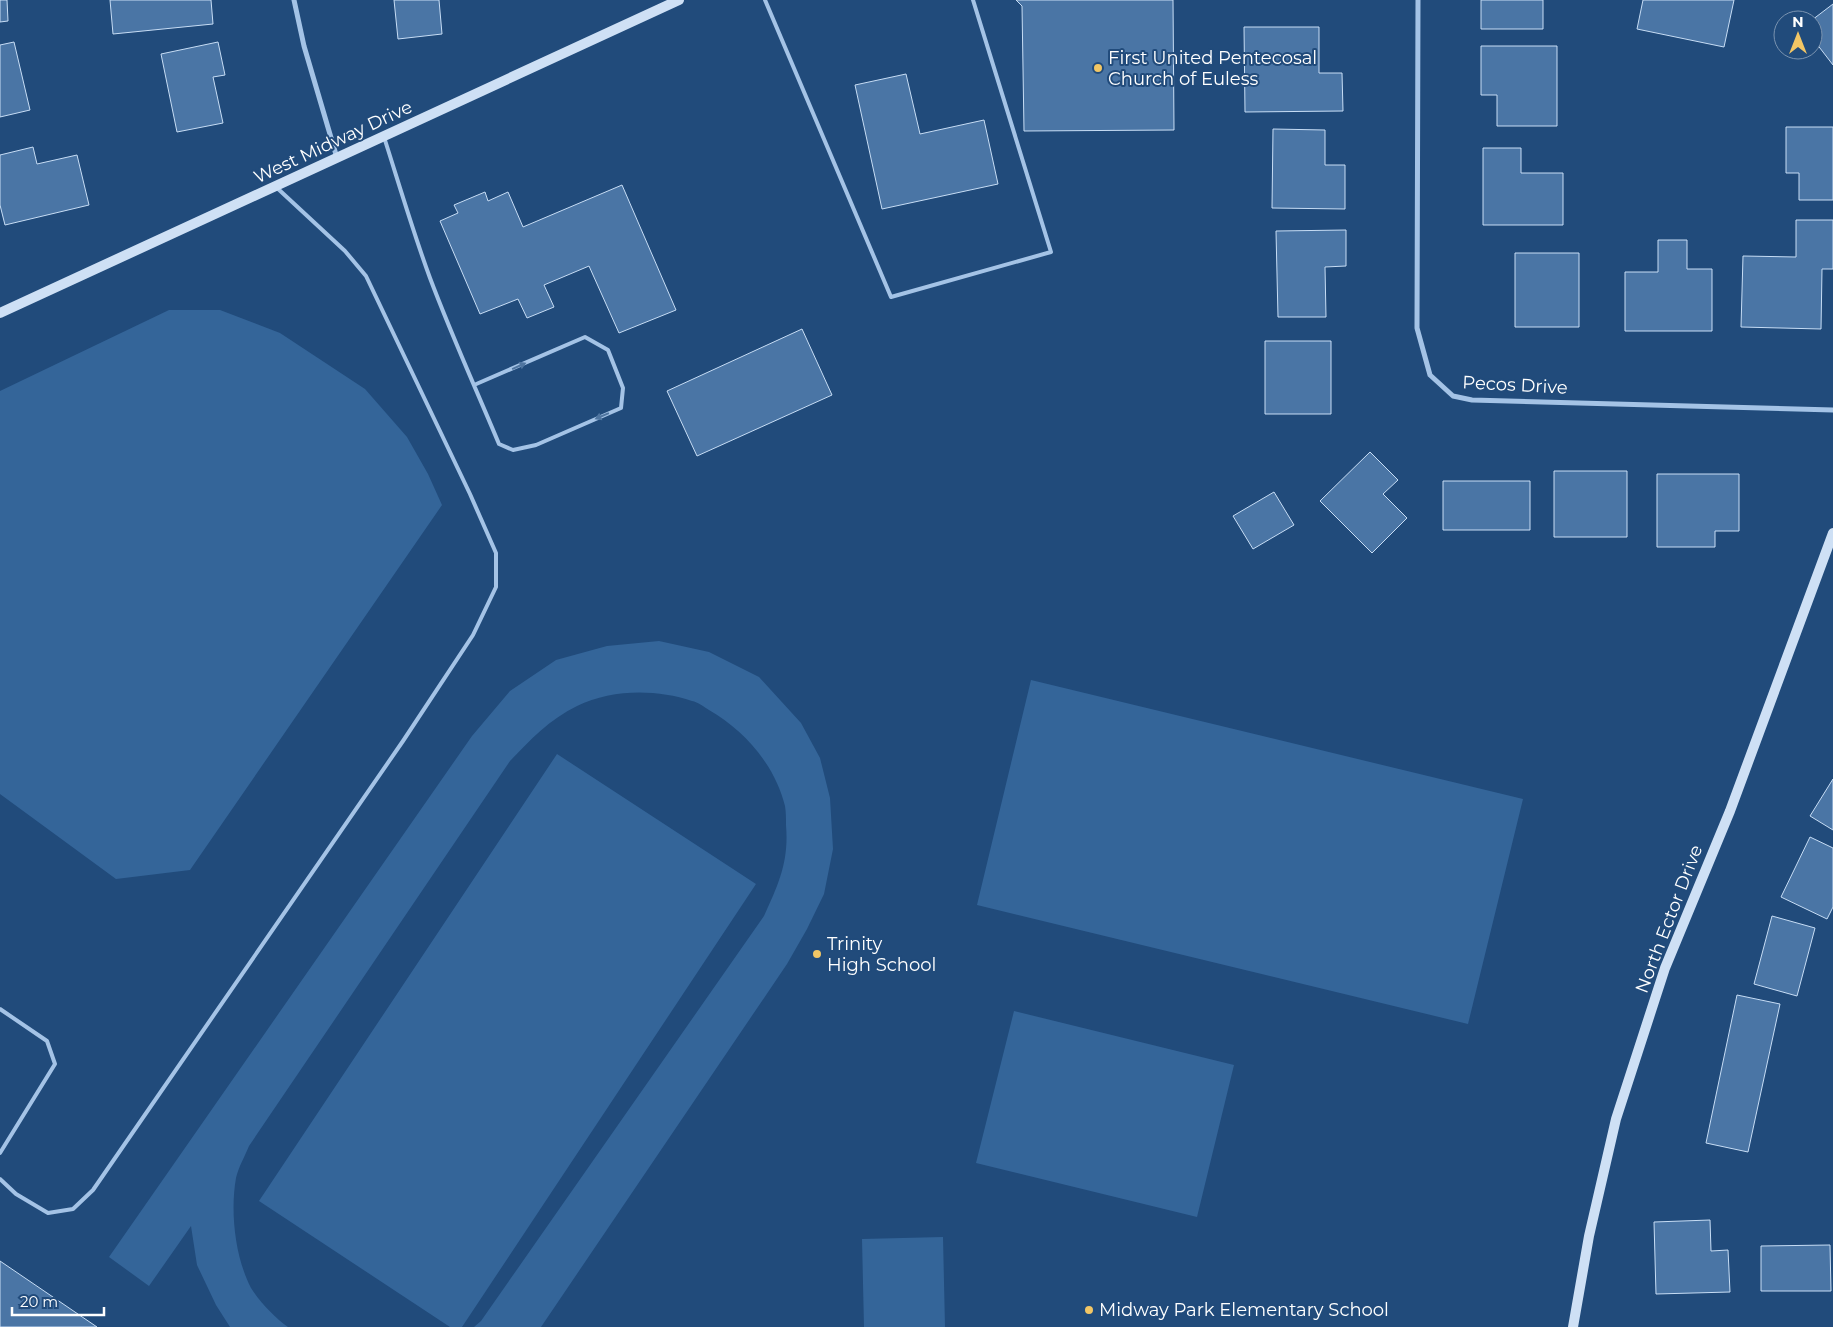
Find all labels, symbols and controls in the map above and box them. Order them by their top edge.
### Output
north arrow [1773,10,1823,60]
text: N [1792,13,1804,31]
place label: First United Pentecosal Church of Euless [1108,47,1317,90]
marker: First United Pentecosal Church of Euless [1092,62,1104,74]
street label: West Midway Drive [250,96,416,188]
one-way arrow [512,361,526,369]
street label: Pecos Drive [1462,371,1568,399]
one-way arrow [595,413,609,421]
street label: North Ector Drive [1631,842,1707,996]
place label: Trinity High School [827,933,936,976]
marker: Trinity High School [811,948,823,960]
scale bar [12,1284,105,1316]
text: 20 m [20,1292,58,1311]
place label: Midway Park Elementary School [1099,1299,1389,1321]
marker: Midway Park Elementary School [1083,1304,1095,1316]

